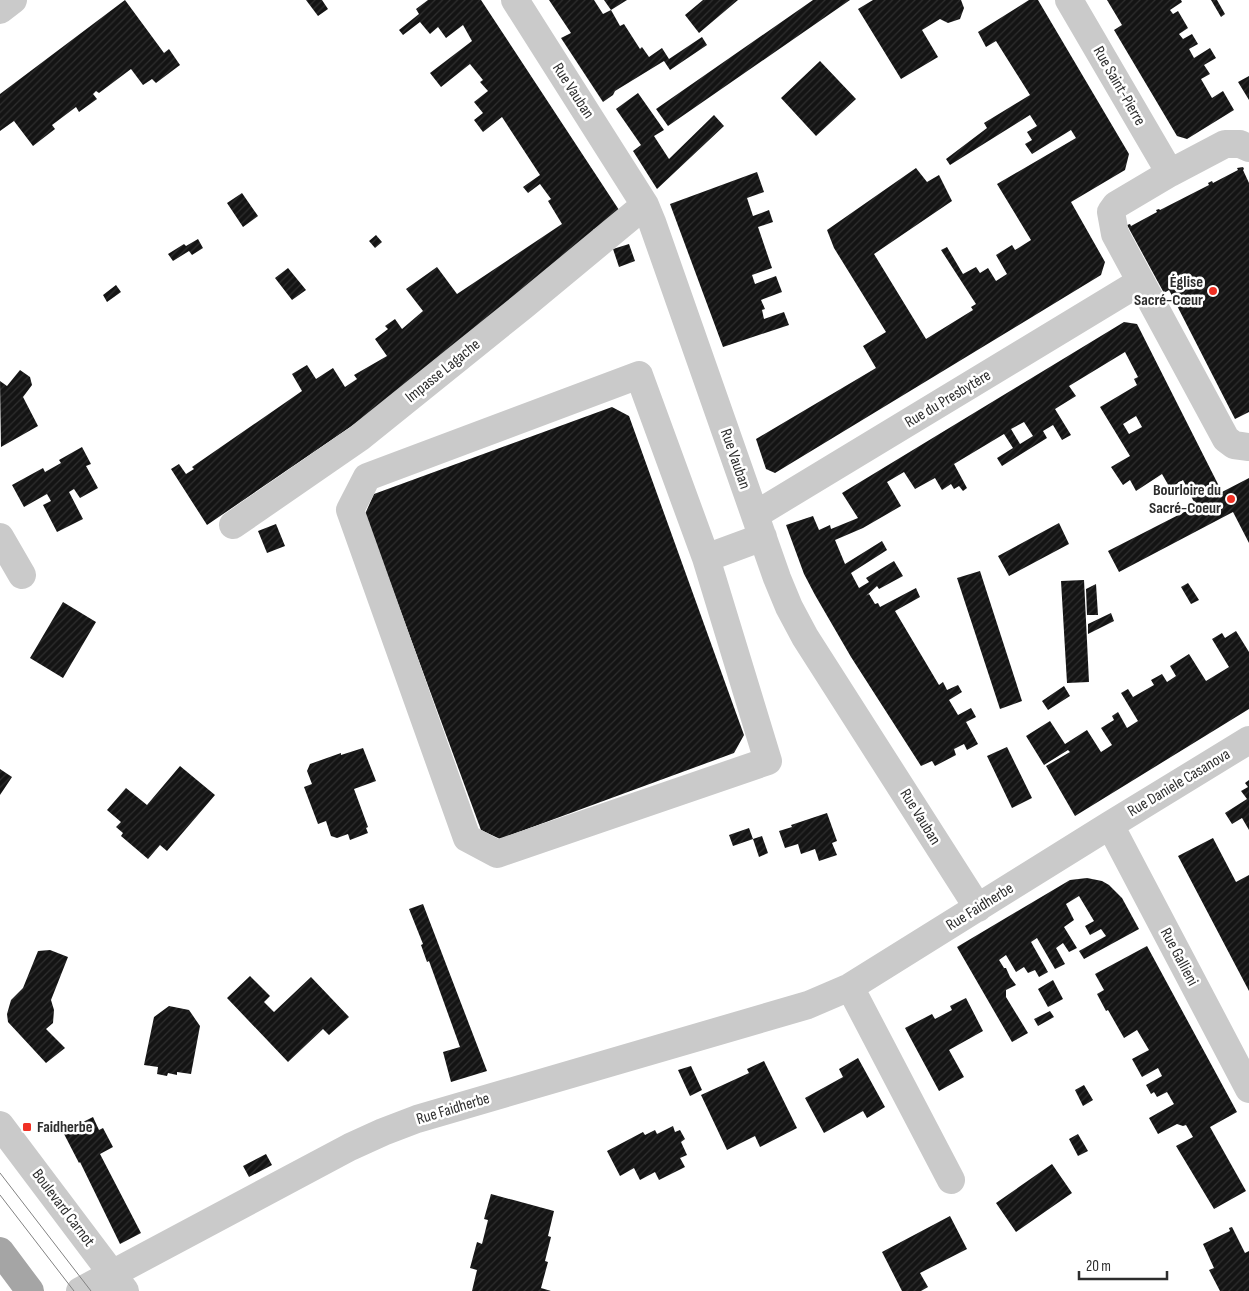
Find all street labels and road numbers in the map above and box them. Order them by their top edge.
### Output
street label: Rue Saint-Pierre [1089,43,1149,129]
street label: Rue Vauban [548,60,598,122]
street label: Impasse Lagache [402,335,484,407]
street label: Rue du Presbytère [902,366,994,432]
street label: Rue Vauban [716,426,754,492]
street label: Rue Daniele Casanova [1124,745,1234,821]
street label: Rue Vauban [895,786,945,848]
street label: Rue Faidherbe [943,879,1017,935]
street label: Rue Gallieni [1156,925,1202,989]
street label: Rue Faidherbe [414,1089,492,1129]
street label: Boulevard Carnot [28,1166,98,1251]

